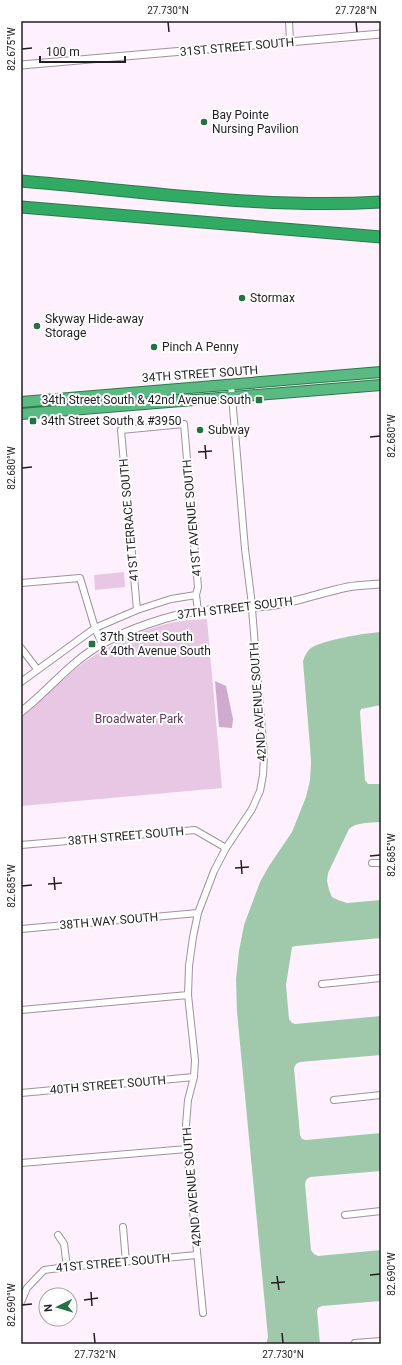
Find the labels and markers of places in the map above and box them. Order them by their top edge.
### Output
place label: Bay Pointe Nursing Pavilion [212,108,299,136]
marker: Bay Pointe Nursing Pavilion [199,117,209,127]
place label: Stormax [250,291,295,305]
marker: Stormax [237,293,247,303]
place label: Skyway Hide-away Storage [45,312,144,340]
marker: Skyway Hide-away Storage [32,321,42,331]
place label: Pinch A Penny [162,340,239,354]
marker: Pinch A Penny [149,342,159,352]
place label: 34th Street South & 42nd Avenue South [42,393,251,407]
marker: 34th Street South & 42nd Avenue South [254,395,264,405]
place label: 34th Street South & #3950 [41,414,182,428]
marker: 34th Street South & #3950 [28,416,38,426]
place label: Subway [208,423,250,437]
marker: Subway [195,425,205,435]
place label: 37th Street South & 40th Avenue South [100,630,211,658]
marker: 37th Street South & 40th Avenue South [87,639,97,649]

